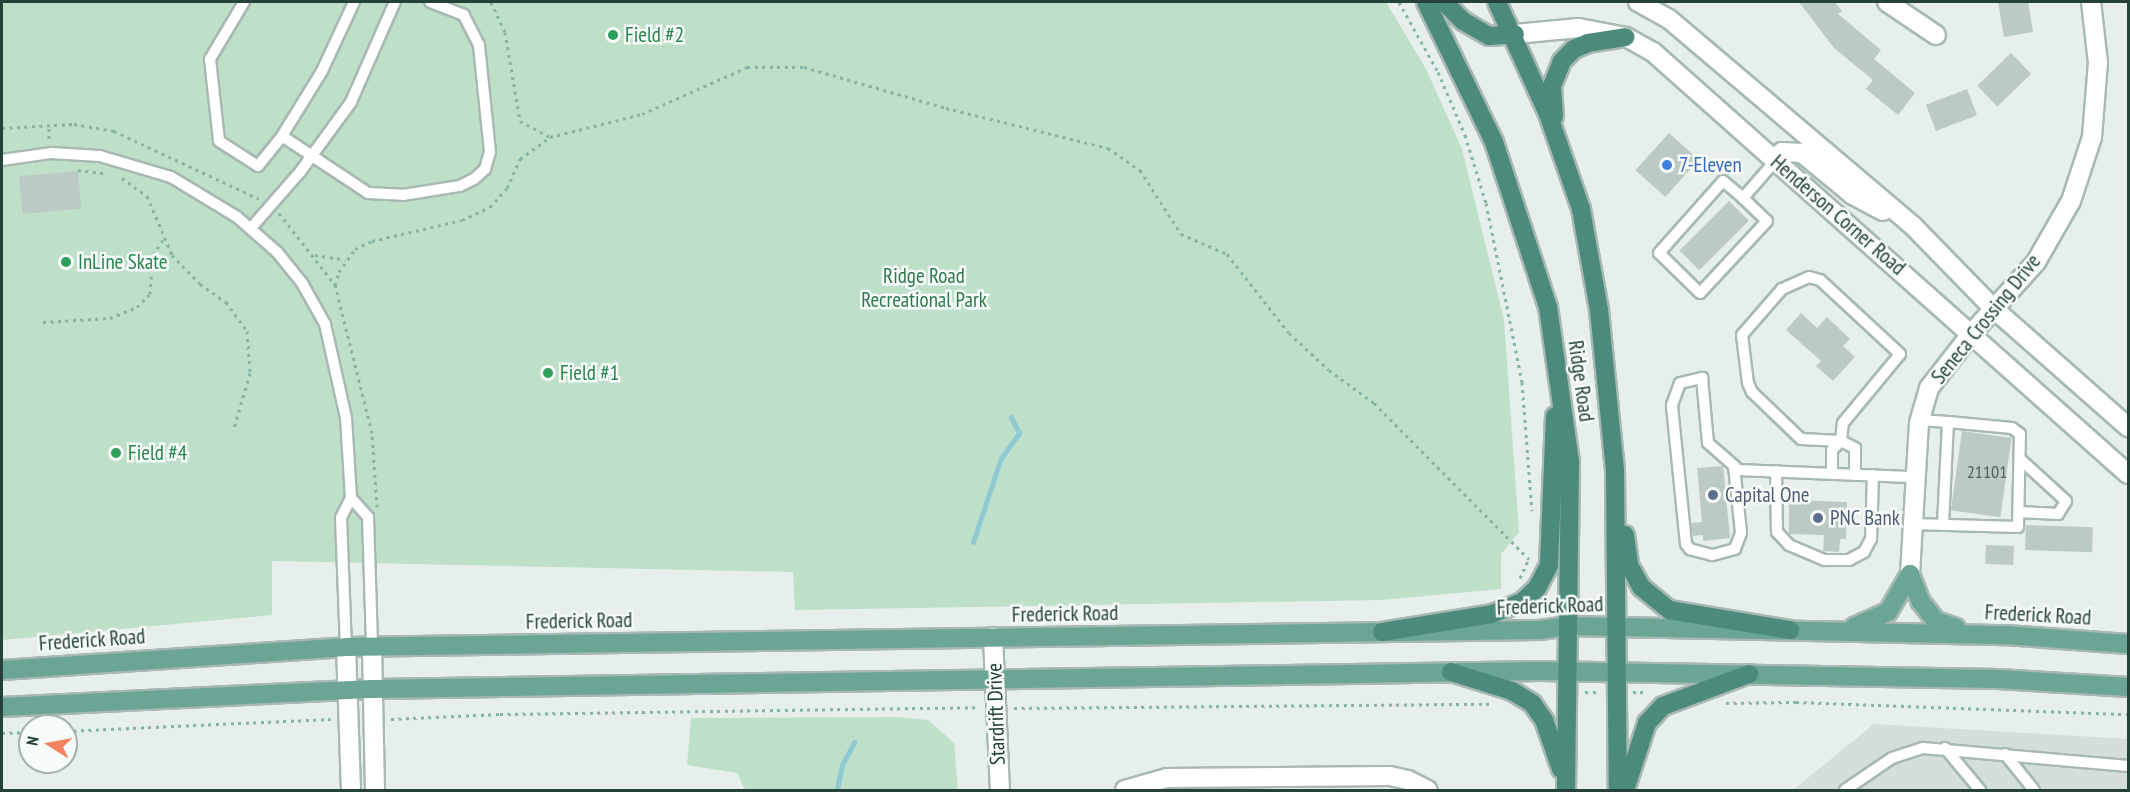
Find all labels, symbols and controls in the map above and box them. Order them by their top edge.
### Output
place label: Field #2 [625,22,684,48]
marker: Field #2 [606,28,620,42]
street label: Henderson Corner Road [1765,150,1911,280]
place label: 7-Eleven [1679,152,1742,178]
marker: 7-Eleven [1660,158,1674,172]
place label: InLine Skate [78,249,168,275]
street label: Seneca Crossing Drive [1926,249,2046,389]
marker: InLine Skate [59,255,73,269]
park label: Ridge Road Recreational Park [861,263,987,313]
street label: Ridge Road [1563,339,1599,423]
place label: Field #1 [560,360,619,386]
marker: Field #1 [541,366,555,380]
place label: Field #4 [128,440,187,466]
marker: Field #4 [109,446,123,460]
house number: 21101 [1967,461,2007,483]
place label: Capital One [1725,482,1809,508]
marker: Capital One [1706,488,1720,502]
place label: PNC Bank [1830,505,1900,531]
marker: PNC Bank [1811,511,1825,525]
street label: Frederick Road [1496,592,1604,620]
street label: Frederick Road [1011,600,1119,628]
street label: Frederick Road [1984,600,2092,630]
street label: Frederick Road [525,607,633,635]
street label: Frederick Road [38,624,146,656]
street label: Stardrift Drive [982,663,1010,765]
north arrow [18,714,78,774]
text: N [22,735,43,747]

